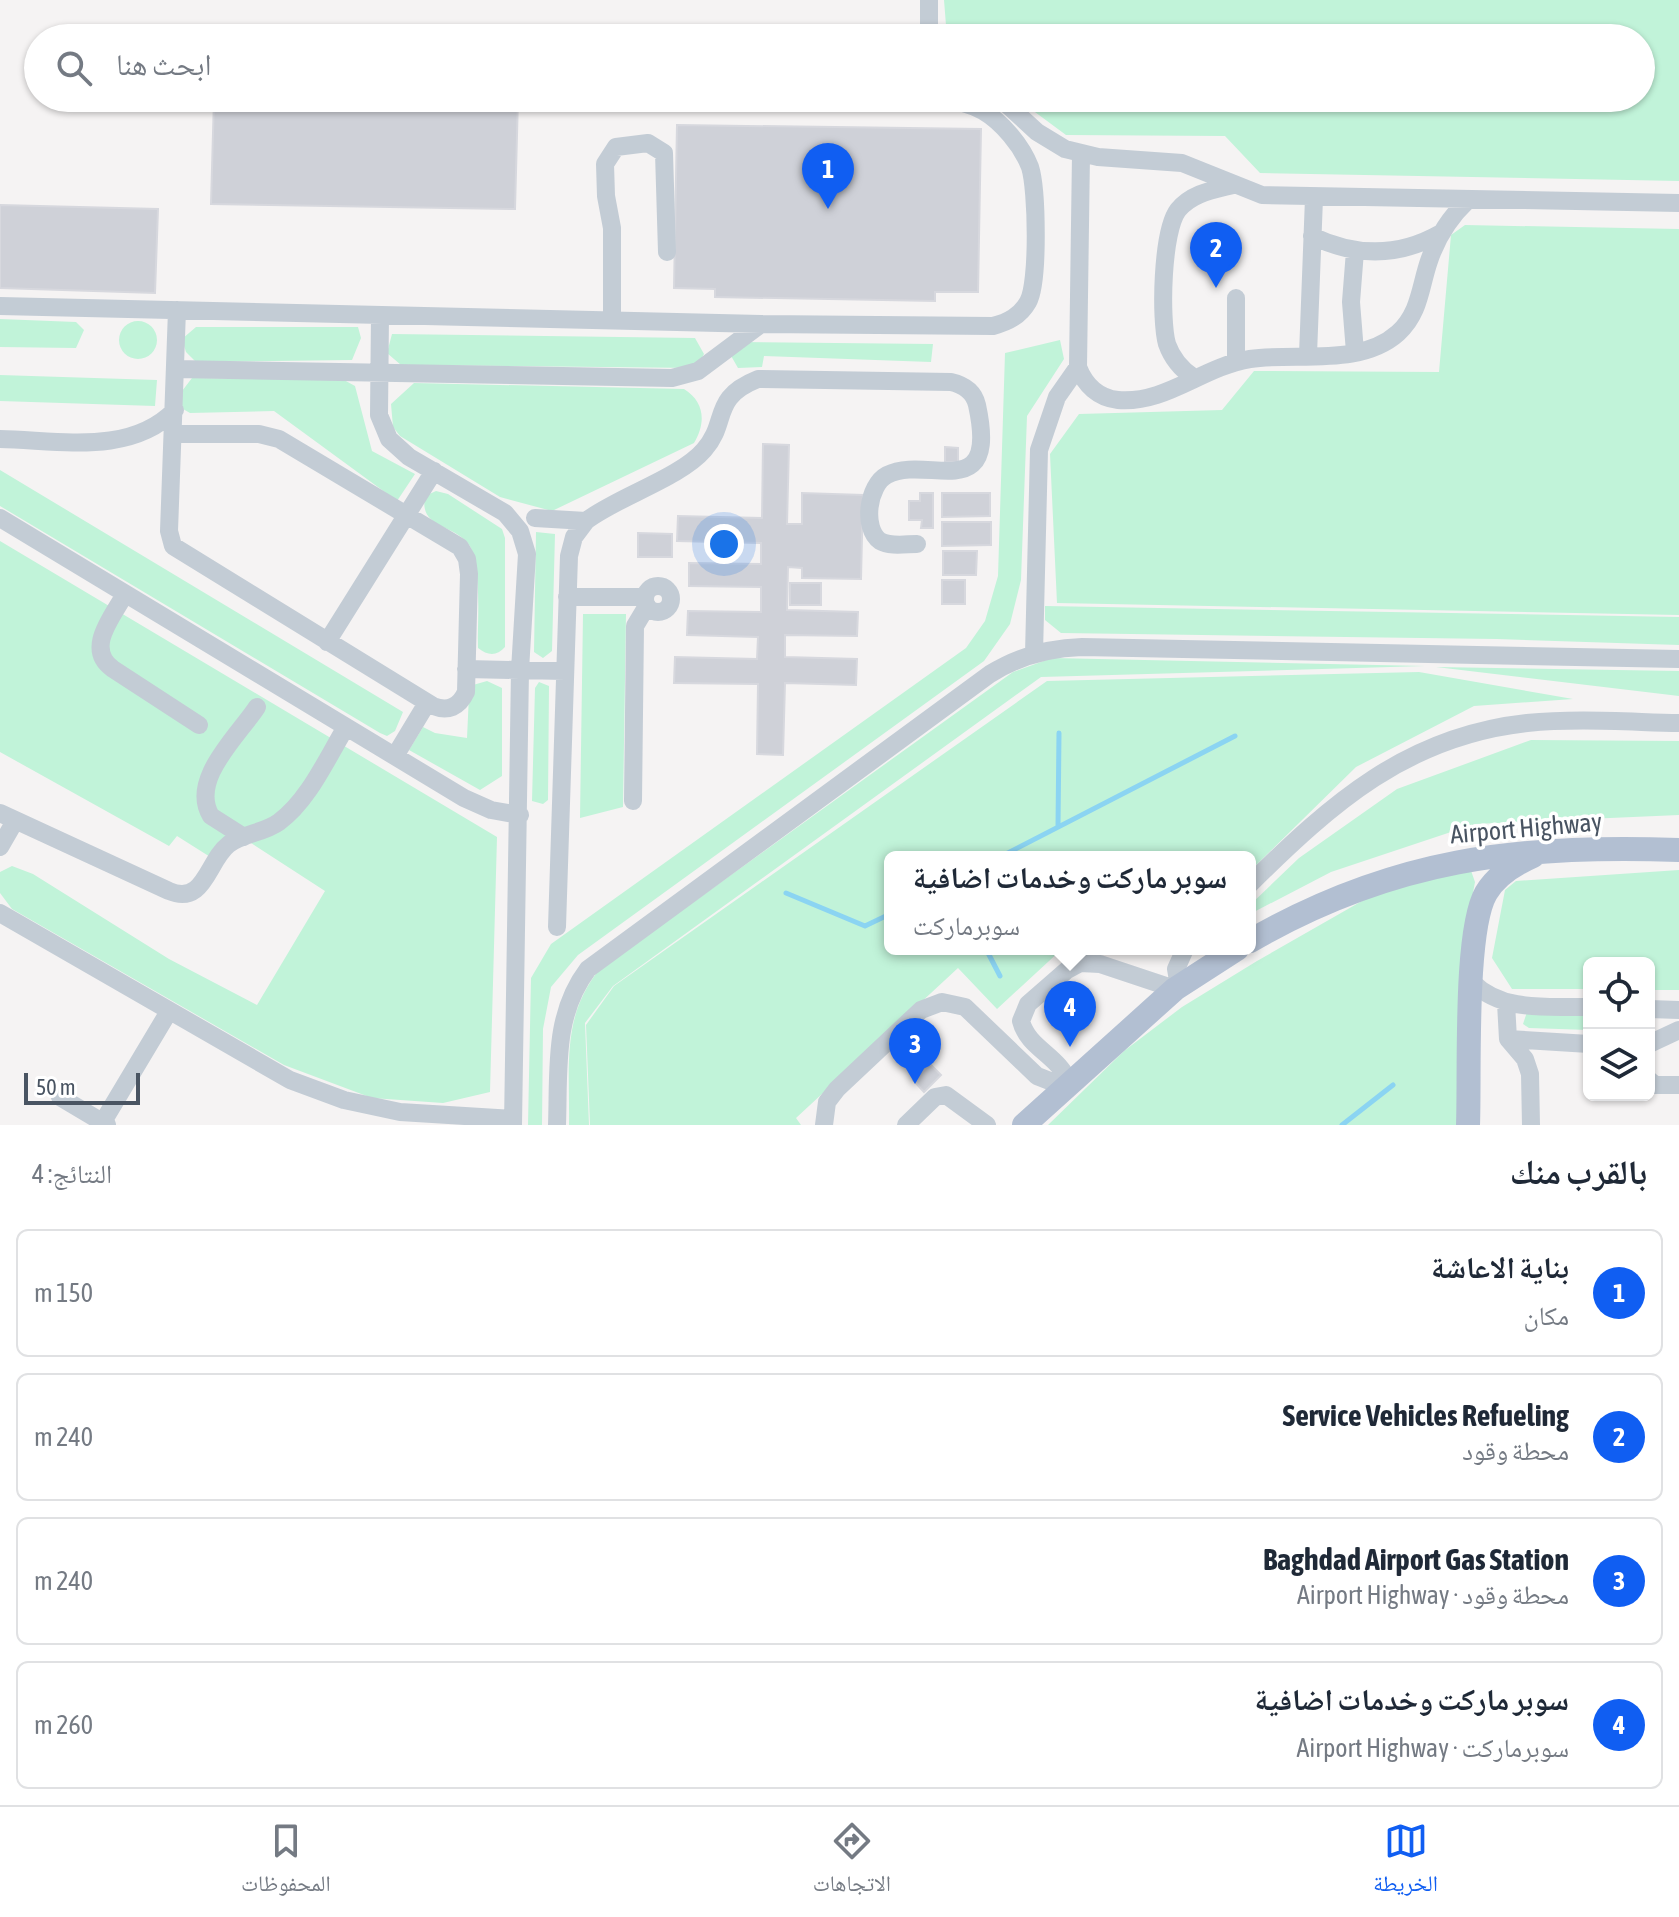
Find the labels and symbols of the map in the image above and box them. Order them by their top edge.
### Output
pin: 1 [802,143,854,209]
pin: 2 [1190,222,1242,288]
your location [704,524,744,564]
street label: Airport Highway [1449,806,1603,850]
pin: 4 [1044,981,1096,1047]
pin: 3 [889,1018,941,1084]
scale bar [24,1069,140,1105]

